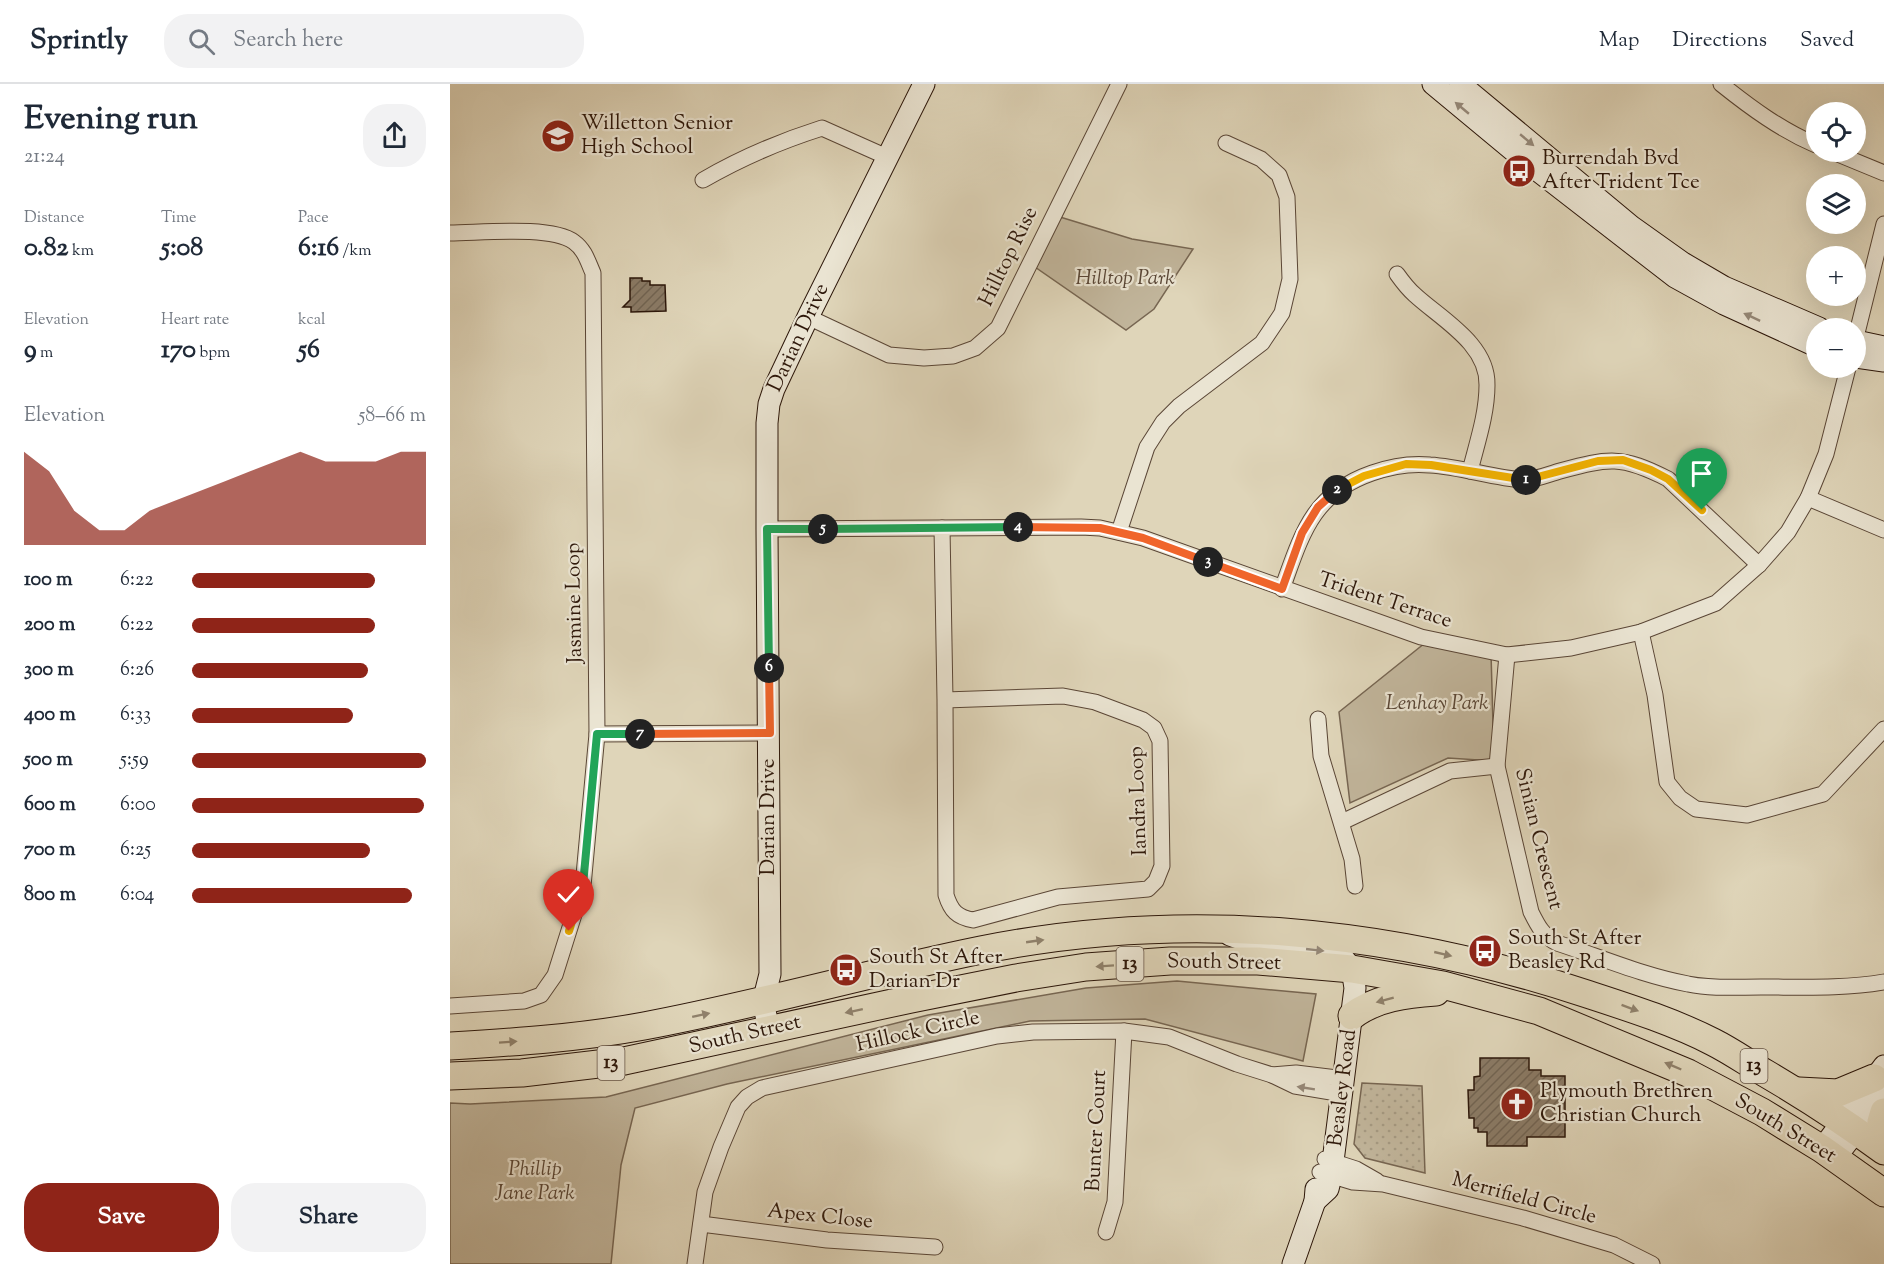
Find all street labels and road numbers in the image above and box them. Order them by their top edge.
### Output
street label: Hilltop Rise [972,202,1046,312]
street label: Darian Drive [761,279,837,397]
street label: Jasmine Loop [559,542,591,665]
street label: Trident Terrace [1314,565,1456,637]
street label: Iandra Loop [1122,746,1156,856]
street label: Darian Drive [754,759,784,875]
street label: Sinian Crescent [1506,765,1570,913]
road number: 13 [1116,947,1144,981]
street label: South Street [1167,947,1281,979]
street label: Hillock Circle [853,1003,983,1061]
street label: South Street [686,1008,804,1062]
street label: Beasley Road [1321,1027,1365,1148]
road number: 13 [598,1046,624,1080]
road number: 13 [1740,1049,1768,1083]
street label: Bunter Court [1079,1069,1115,1193]
street label: South Street [1728,1087,1842,1171]
street label: Merrifield Circle [1448,1165,1600,1233]
street label: Apex Close [766,1197,874,1237]

